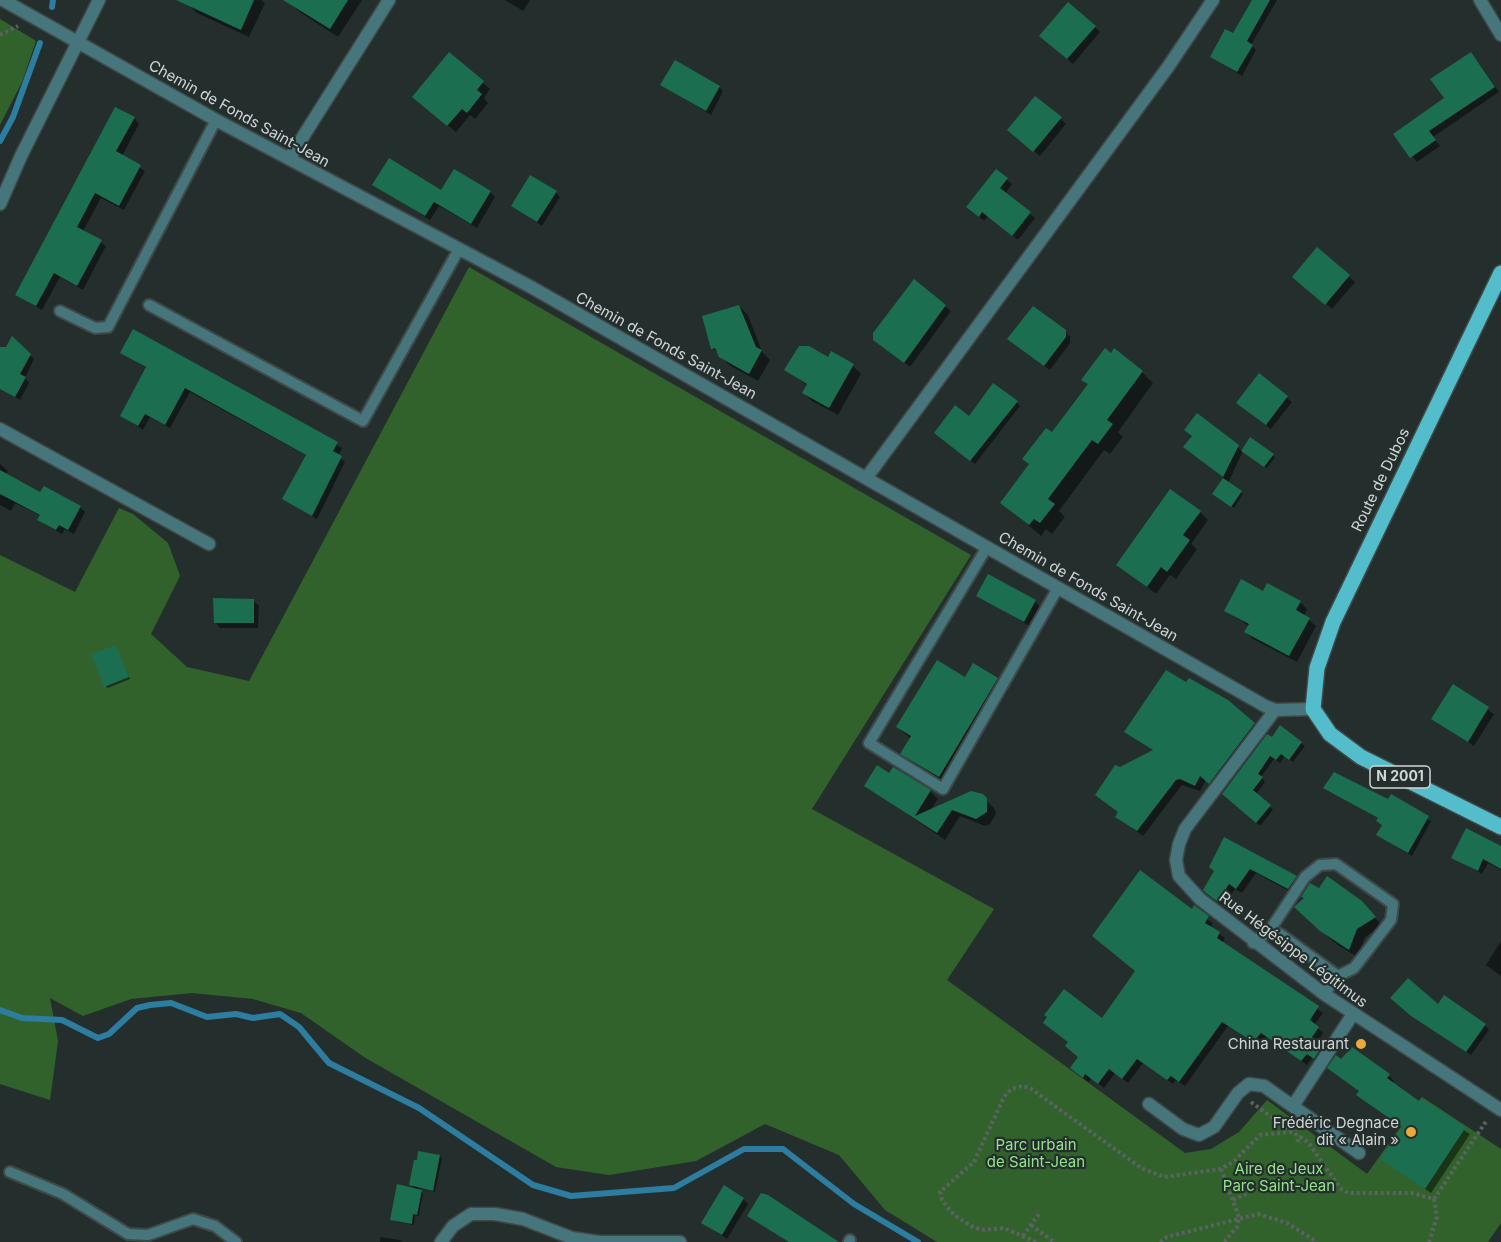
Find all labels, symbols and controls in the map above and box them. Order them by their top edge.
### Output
street label: Chemin de Fonds Saint-Jean [145,57,333,171]
street label: Chemin de Fonds Saint-Jean [572,289,760,403]
street label: Route de Dubos [1348,425,1414,535]
street label: Chemin de Fonds Saint-Jean [995,528,1181,646]
road number: N 2001 [1370,766,1430,788]
street label: Rue Hégésippe Légitimus [1215,888,1371,1012]
place label: China Restaurant [1228,1035,1349,1053]
marker: China Restaurant [1354,1037,1368,1051]
place label: Frédéric Degnace dit « Alain » [1273,1114,1399,1149]
marker: Frédéric Degnace dit « Alain » [1404,1125,1418,1139]
park label: Parc urbain de Saint-Jean [987,1136,1085,1171]
park label: Aire de Jeux Parc Saint-Jean [1223,1160,1335,1195]

